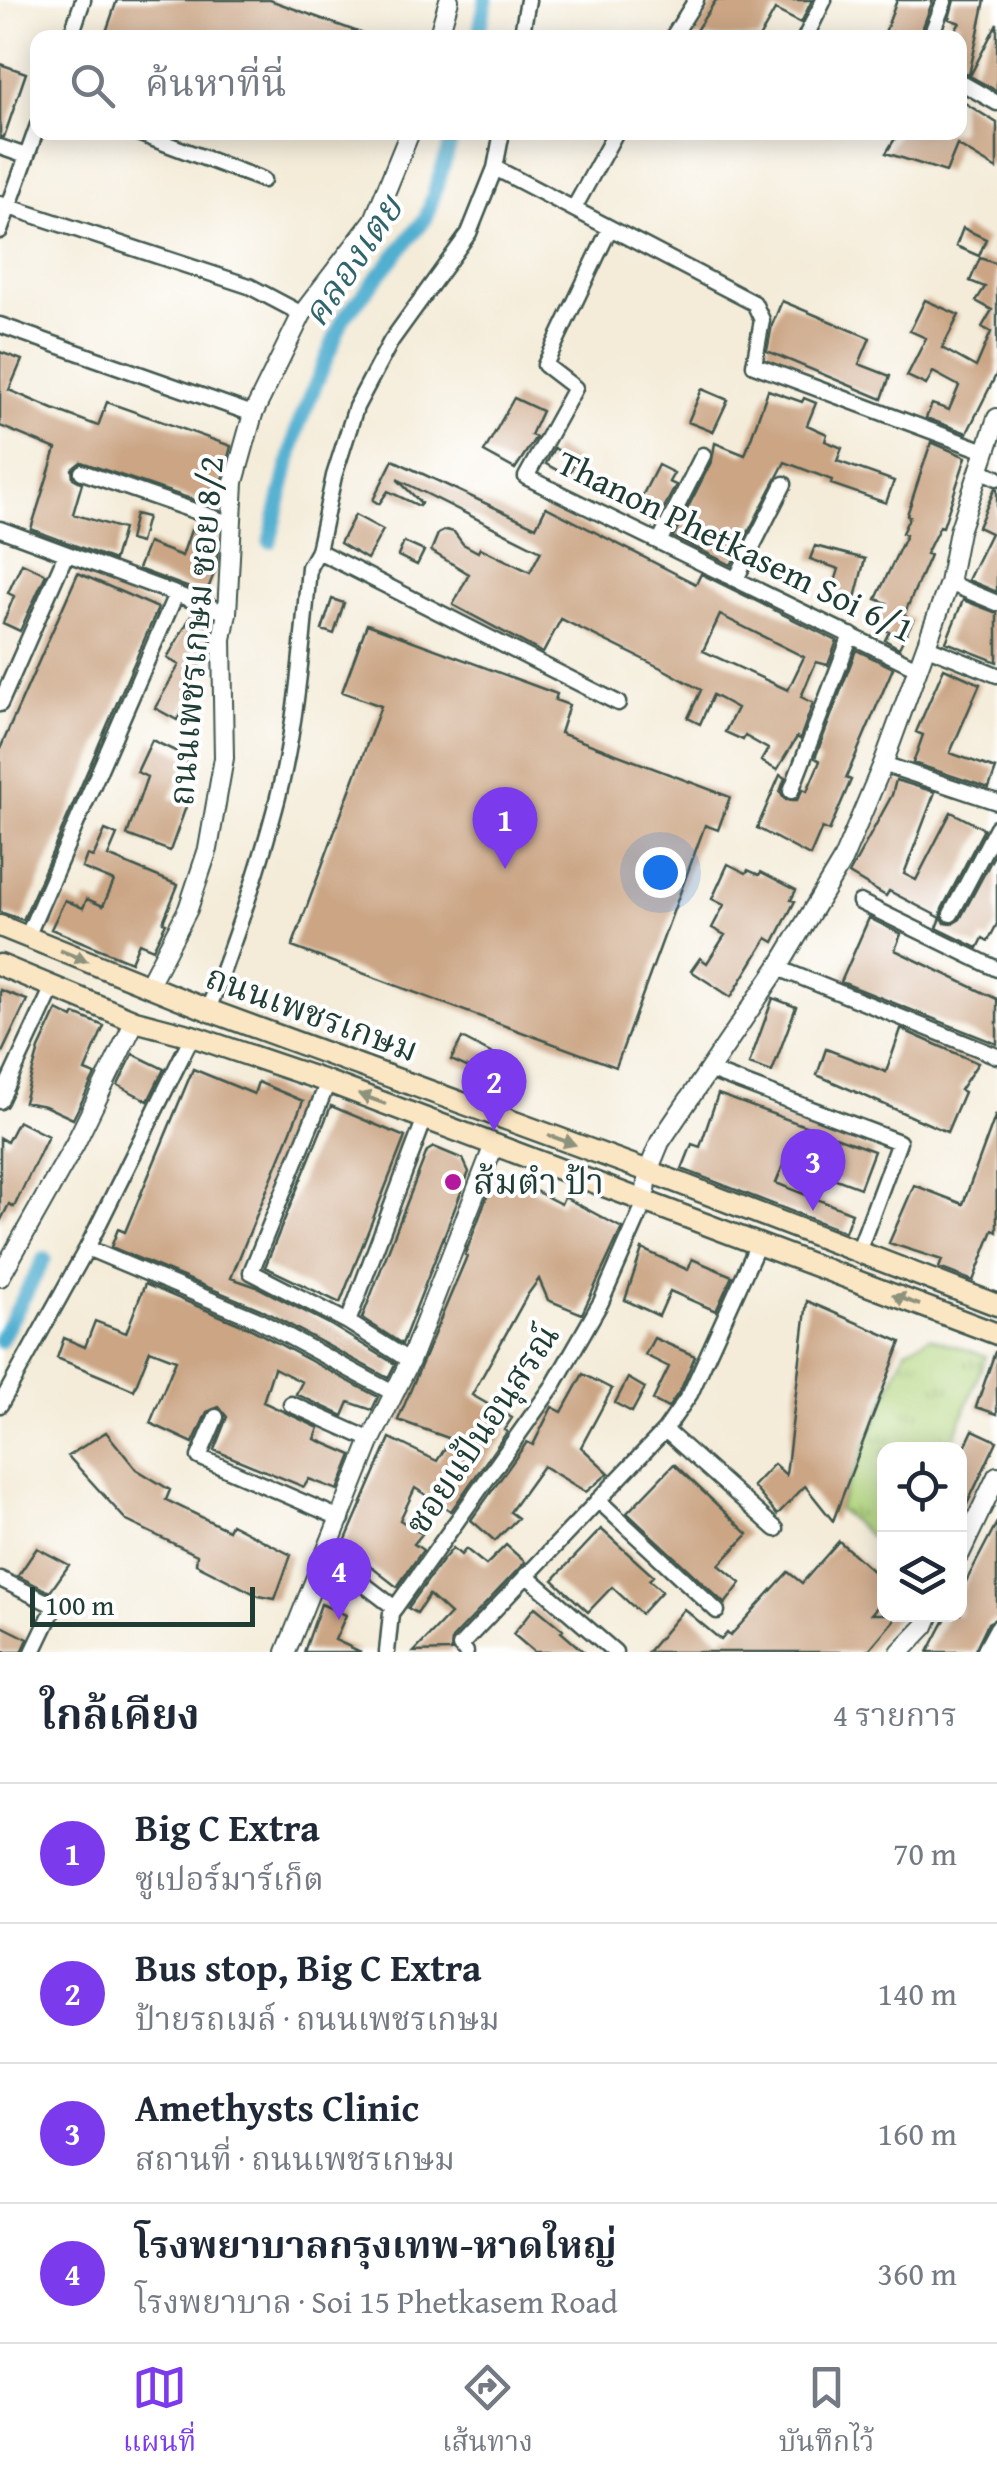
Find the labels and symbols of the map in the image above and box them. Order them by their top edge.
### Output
water label: คลองเตย [287,182,417,337]
street label: Thanon Phetkasem Soi 6/1 [549,437,923,654]
street label: ถนนเพชรเกษม ซอย 8/2 [155,454,236,808]
pin: 1 [472,786,538,869]
your location [635,847,686,898]
one-way arrow [59,949,89,965]
street label: ถนนเพชรเกษม [199,950,426,1075]
pin: 2 [462,1048,526,1131]
one-way arrow [357,1091,387,1106]
pin: 3 [780,1128,846,1211]
one-way arrow [548,1133,578,1148]
place label: ส้มตำ ป้า [473,1156,604,1207]
marker: ส้มตำ ป้า [442,1171,464,1193]
one-way arrow [890,1292,920,1307]
street label: ซอยแป้นอนุสรณ์ [392,1313,571,1545]
pin: 4 [306,1538,372,1620]
scale bar [30,1582,255,1626]

